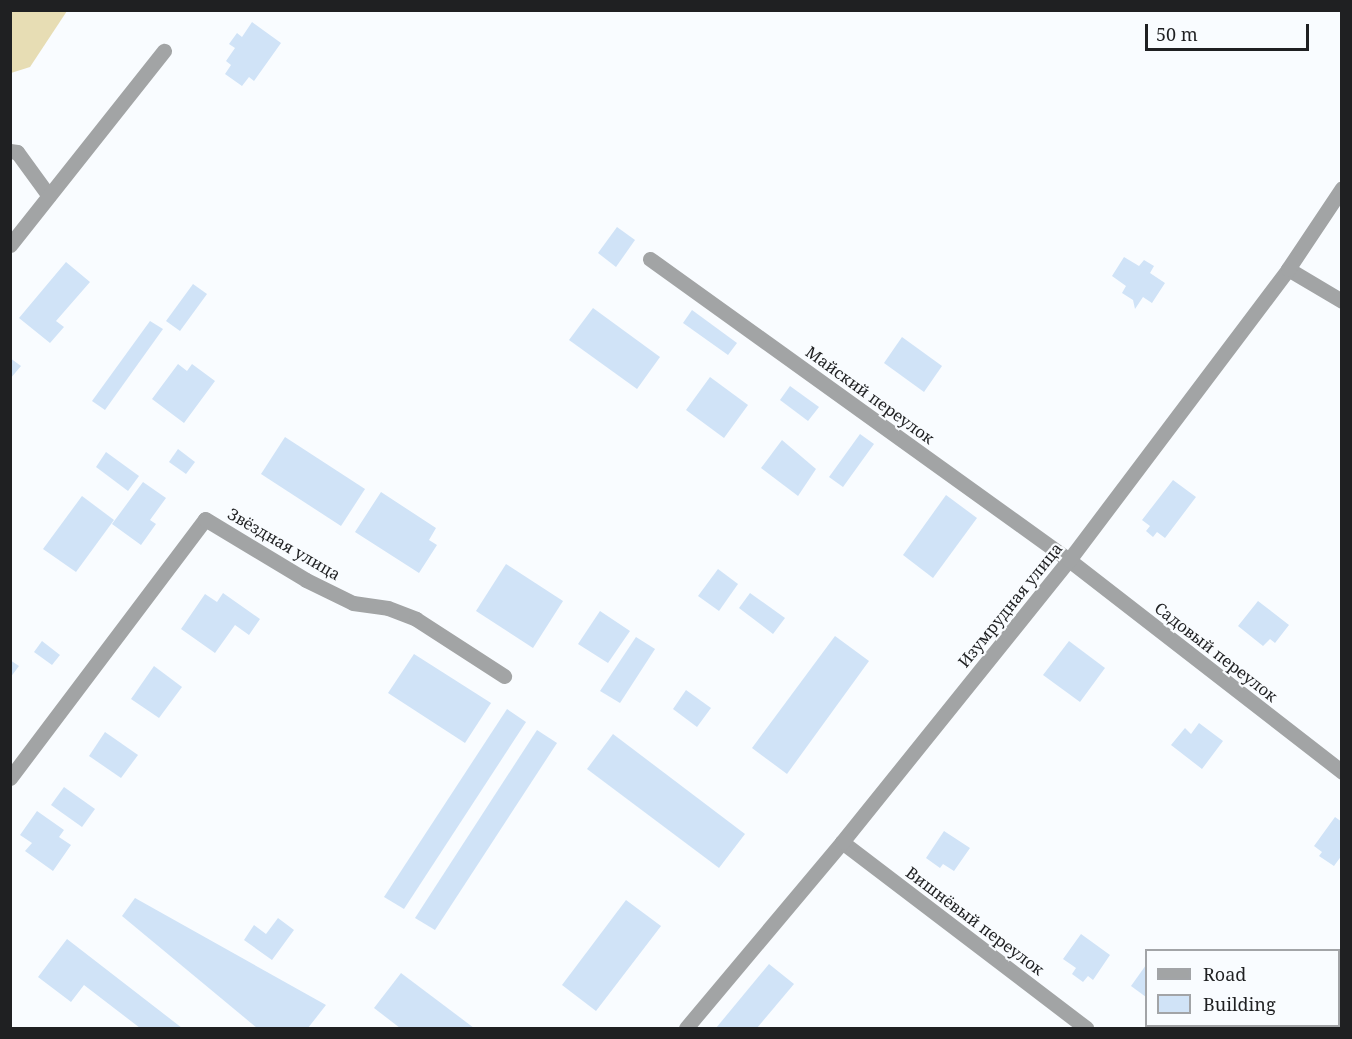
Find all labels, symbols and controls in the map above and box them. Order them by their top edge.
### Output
scale bar [1148,12,1312,50]
text: 50 m [1156,22,1198,46]
street label: Майский переулок [802,342,938,448]
street label: Звёздная улица [224,504,344,584]
street label: Изумрудная улица [954,539,1066,671]
street label: Садовый переулок [1151,598,1281,706]
street label: Вишнёвый переулок [902,863,1048,979]
legend [1145,949,1340,1027]
text: Road [1203,962,1246,986]
text: Building [1203,992,1276,1016]

